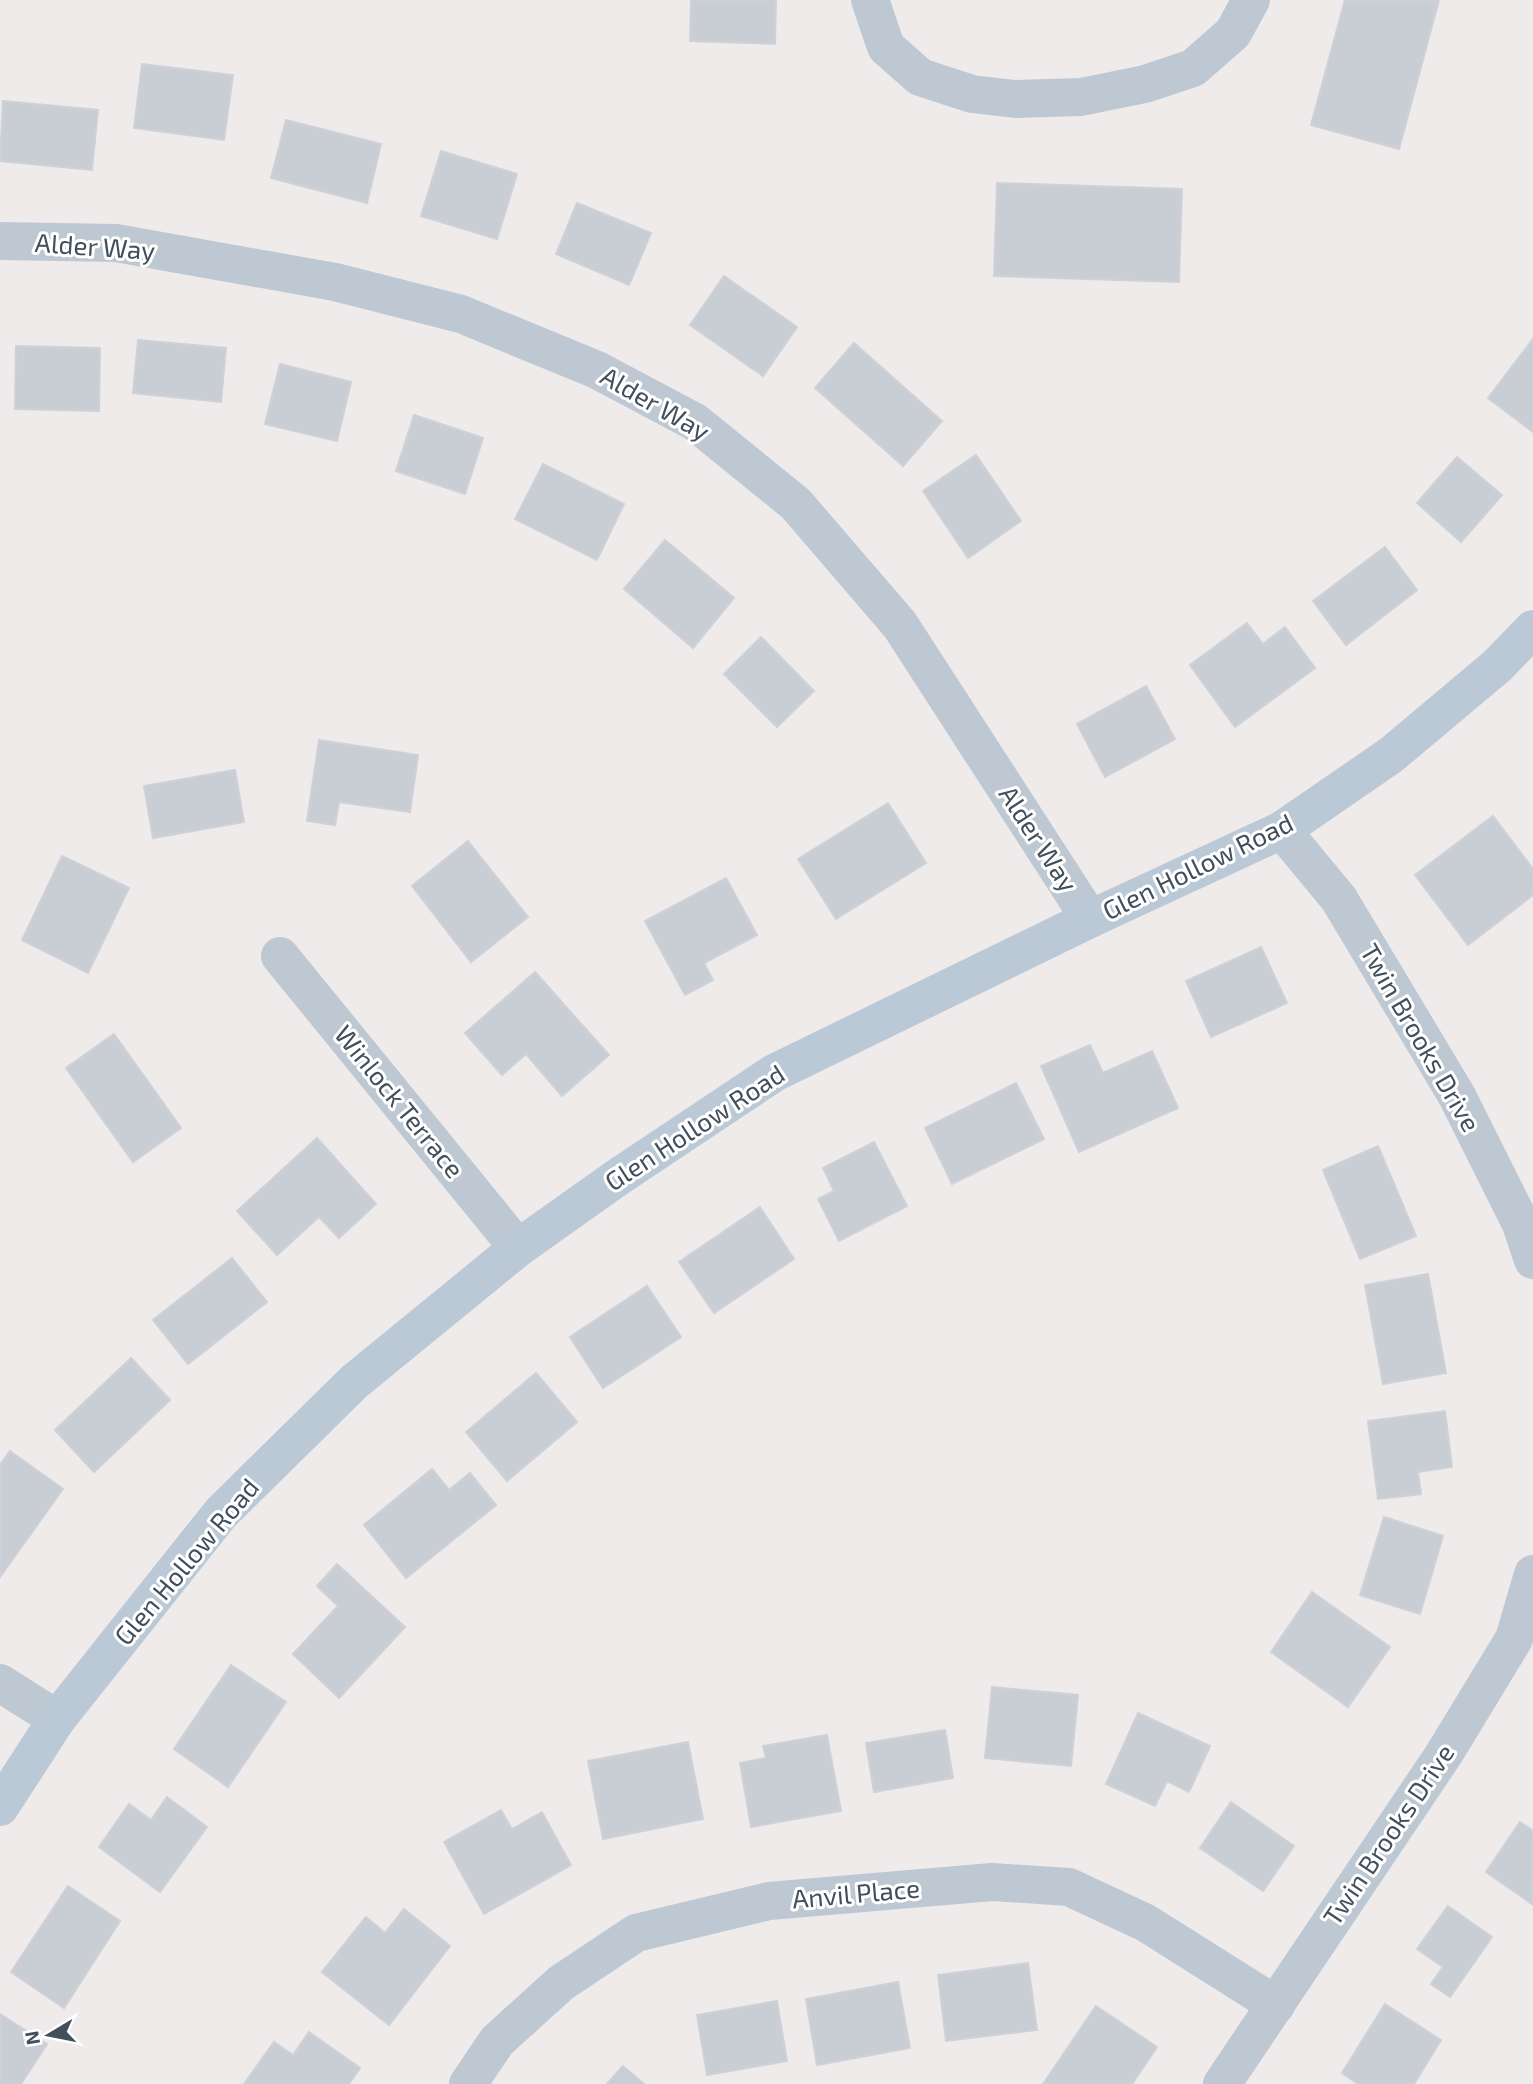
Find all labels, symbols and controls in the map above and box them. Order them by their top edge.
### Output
street label: Alder Way [34,226,157,265]
street label: Alder Way [596,359,716,446]
street label: Alder Way [993,779,1085,897]
street label: Glen Hollow Road [1097,806,1298,925]
street label: Twin Brooks Drive [1355,938,1488,1137]
street label: Winlock Terrace [329,1019,471,1184]
street label: Glen Hollow Road [599,1057,790,1196]
street label: Glen Hollow Road [107,1471,265,1651]
street label: Twin Brooks Drive [1316,1738,1460,1931]
street label: Anvil Place [791,1871,921,1914]
north arrow [14,2000,84,2070]
text: N [19,2029,44,2047]

